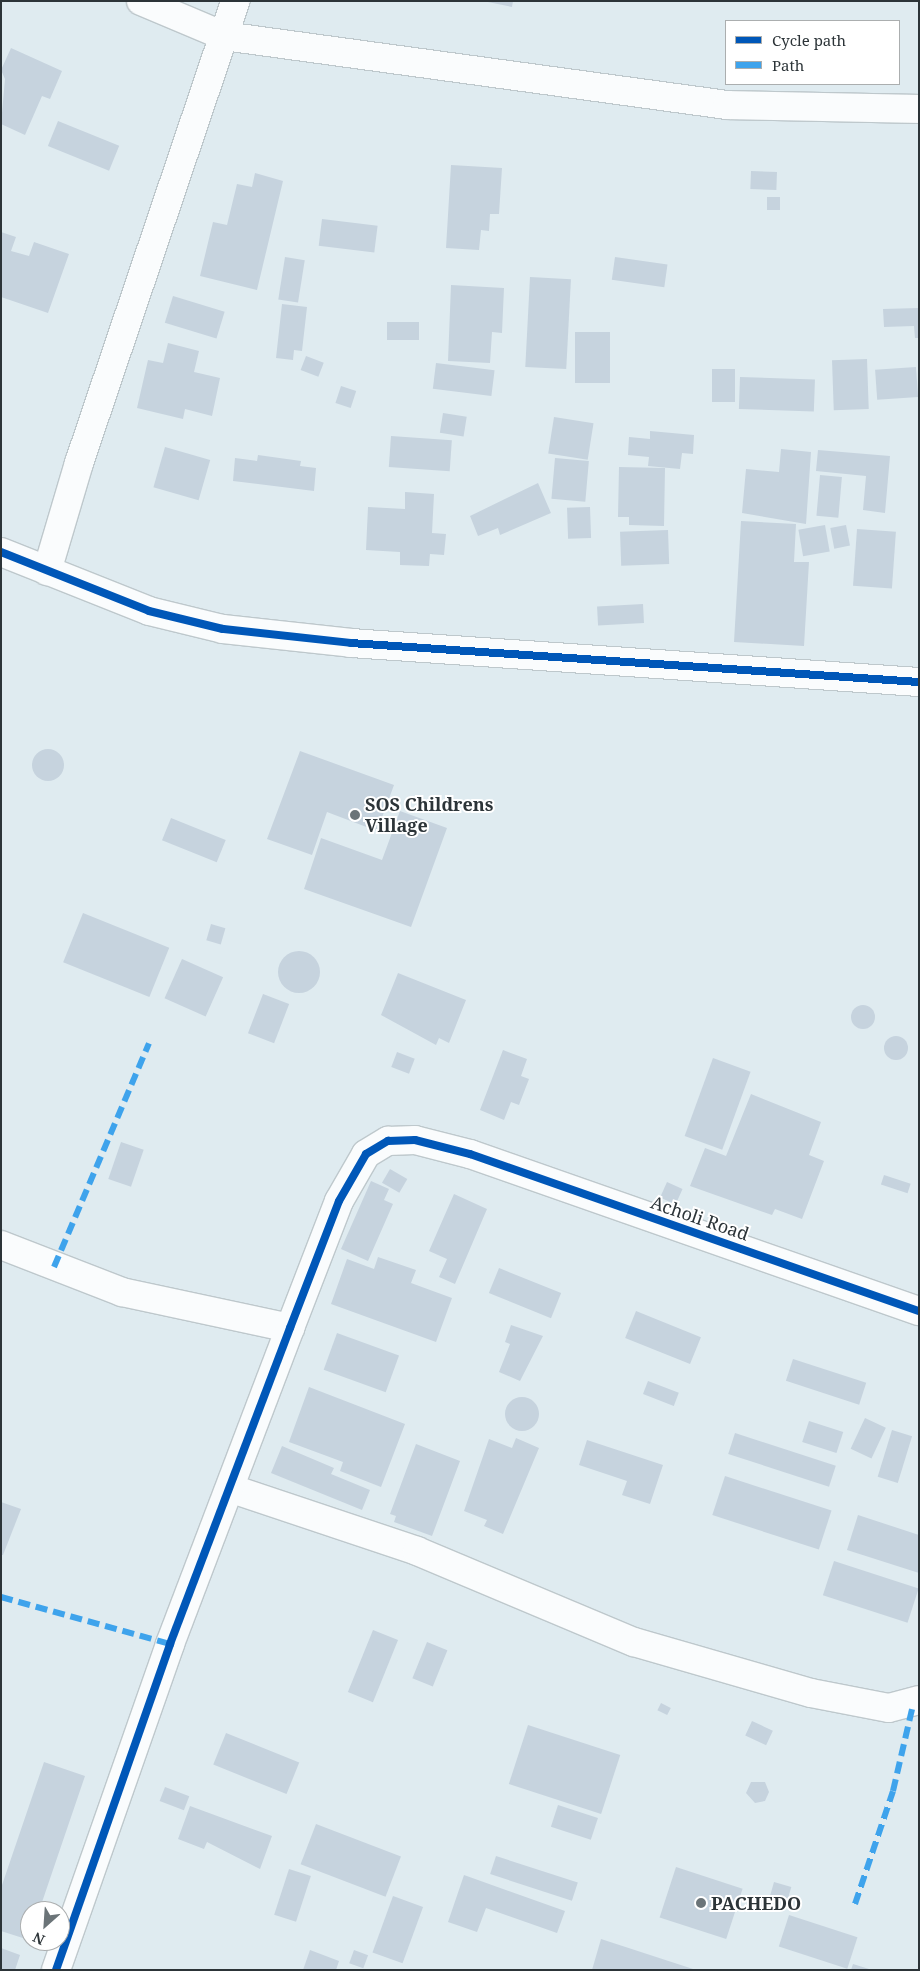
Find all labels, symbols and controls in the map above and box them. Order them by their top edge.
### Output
legend [725,20,900,85]
text: Cycle path [772,30,846,50]
text: Path [772,55,804,75]
place label: SOS Childrens Village [365,794,493,836]
marker: SOS Childrens Village [349,809,361,821]
street label: Acholi Road [648,1191,752,1245]
place label: PACHEDO [711,1892,801,1914]
marker: PACHEDO [695,1897,707,1909]
north arrow [20,1901,70,1951]
text: N [30,1928,48,1950]

